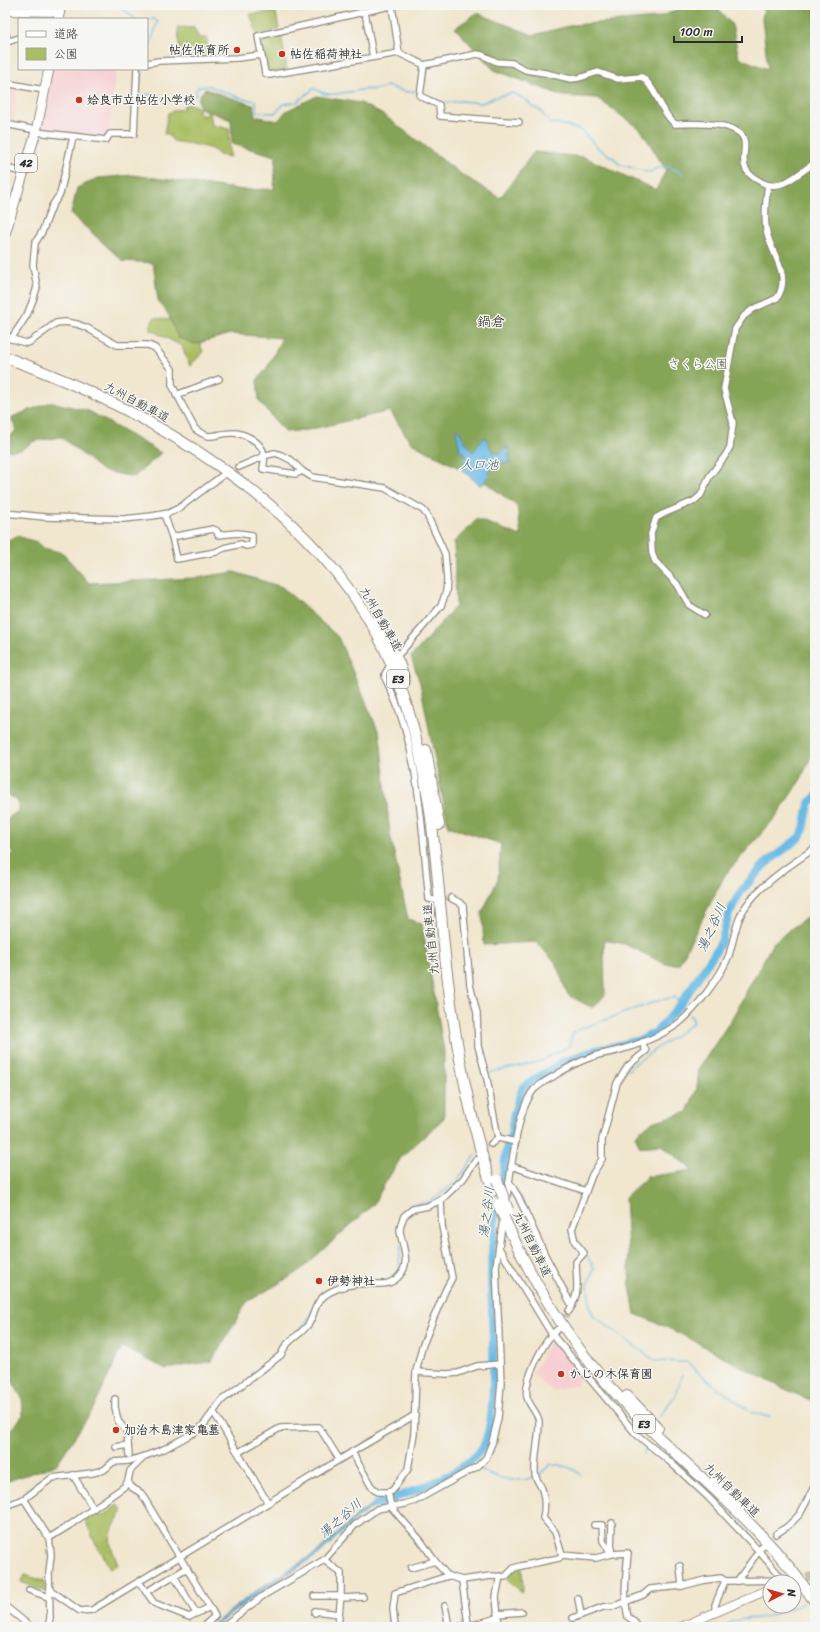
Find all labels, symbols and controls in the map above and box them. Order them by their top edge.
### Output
legend [18,18,148,70]
scale bar [674,18,742,44]
text: 100 m [680,21,713,43]
text: 道路 [54,23,78,45]
place label: 帖佐保育所 [169,39,230,61]
text: 公園 [54,43,78,65]
place label: 帖佐稲荷神社 [290,43,362,65]
marker: 帖佐保育所 [232,45,242,55]
marker: 帖佐稲荷神社 [277,49,287,59]
place label: 姶良市立帖佐小学校 [87,89,195,111]
marker: 姶良市立帖佐小学校 [74,95,84,105]
road number: 42 [15,154,37,172]
district label: 鍋倉 [477,309,505,334]
park label: さくら公園 [668,353,728,375]
street label: 九州自動車道 [100,375,174,429]
water label: 人口池 [459,453,499,476]
street label: 九州自動車道 [353,582,409,656]
road number: E3 [387,670,409,688]
water label: 湯之谷川 [690,899,733,956]
street label: 九州自動車道 [416,902,446,976]
water label: 湯之谷川 [472,1185,501,1239]
street label: 九州自動車道 [506,1207,558,1281]
place label: 伊勢神社 [327,1270,375,1292]
marker: 伊勢神社 [314,1276,324,1286]
place label: かじの木保育園 [569,1363,653,1385]
marker: かじの木保育園 [556,1369,566,1379]
road number: E3 [633,1415,655,1433]
place label: 加治木島津家亀墓 [124,1419,220,1441]
marker: 加治木島津家亀墓 [111,1425,121,1435]
street label: 九州自動車道 [698,1457,766,1523]
water label: 湯之谷川 [313,1493,368,1544]
north arrow [762,1574,802,1614]
text: N [781,1587,801,1598]

